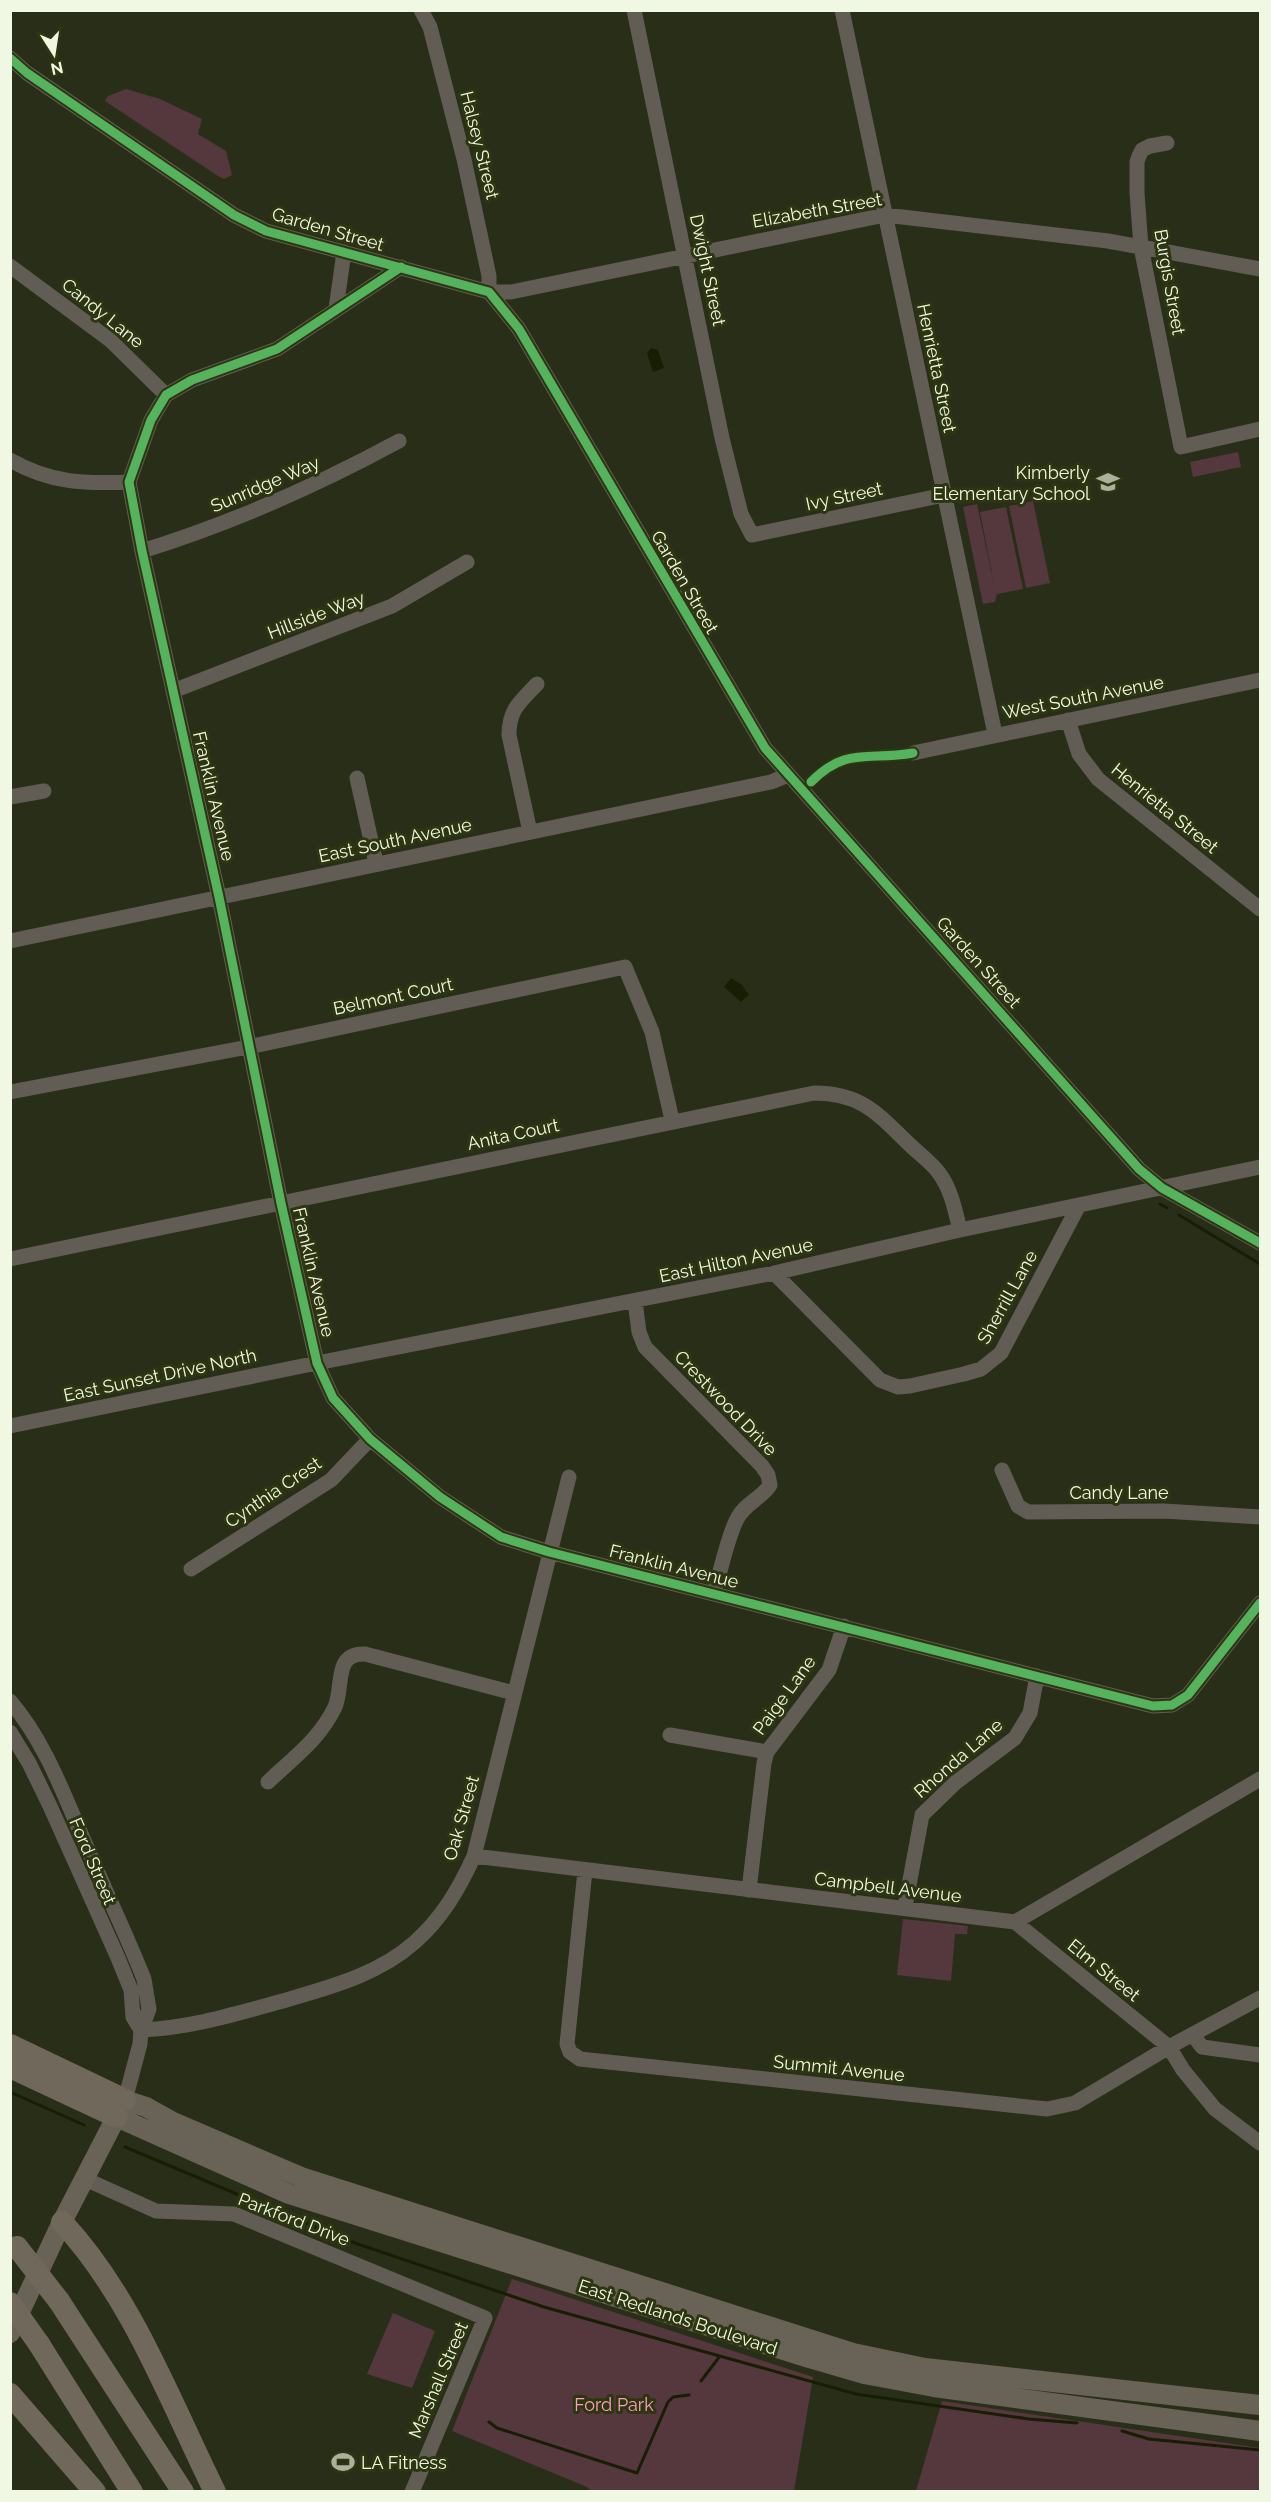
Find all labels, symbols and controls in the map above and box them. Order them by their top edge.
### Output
north arrow [24,24,84,84]
text: N [49,58,65,79]
street label: Halsey Street [456,89,504,201]
street label: Elizabeth Street [751,188,883,232]
street label: Garden Street [270,203,386,255]
street label: Dwight Street [686,212,730,328]
street label: Burgis Street [1150,227,1190,337]
street label: Candy Lane [58,274,148,353]
street label: Henrietta Street [913,302,961,434]
street label: Sunridge Way [207,452,323,516]
place label: Kimberly Elementary School [932,462,1090,504]
school or university icon: Kimberly Elementary School [1095,469,1121,495]
street label: Ivy Street [804,478,884,514]
street label: Garden Street [647,527,723,637]
street label: Hillside Way [264,587,368,643]
street label: West South Avenue [1001,671,1166,723]
street label: Franklin Avenue [189,729,239,863]
street label: Henrietta Street [1107,759,1223,857]
street label: East South Avenue [316,813,474,866]
street label: Garden Street [933,912,1025,1012]
street label: Belmont Court [331,973,455,1019]
street label: Anita Court [465,1114,561,1154]
street label: Franklin Avenue [289,1205,339,1339]
street label: East Hilton Avenue [657,1233,815,1287]
street label: Sherrill Lane [973,1246,1042,1347]
street label: East Sunset Drive North [62,1344,258,1406]
street label: Crestwood Drive [670,1346,782,1460]
street label: Cynthia Crest [221,1452,325,1532]
street label: Candy Lane [1069,1482,1169,1503]
street label: Franklin Avenue [607,1540,741,1592]
street label: Paige Lane [748,1651,820,1739]
street label: Rhonda Lane [909,1714,1007,1802]
street label: Oak Street [439,1773,483,1863]
street label: Ford Street [65,1814,121,1908]
street label: Campbell Avenue [813,1868,963,1906]
street label: Elm Street [1064,1934,1144,2006]
street label: Summit Avenue [772,2051,906,2085]
street label: Parkford Drive [235,2188,353,2250]
street label: East Redlands Boulevard [576,2275,780,2359]
street label: Marshall Street [404,2319,472,2441]
park label: Ford Park [574,2394,654,2415]
sports icon: LA Fitness [330,2449,356,2475]
place label: LA Fitness [361,2452,447,2473]

